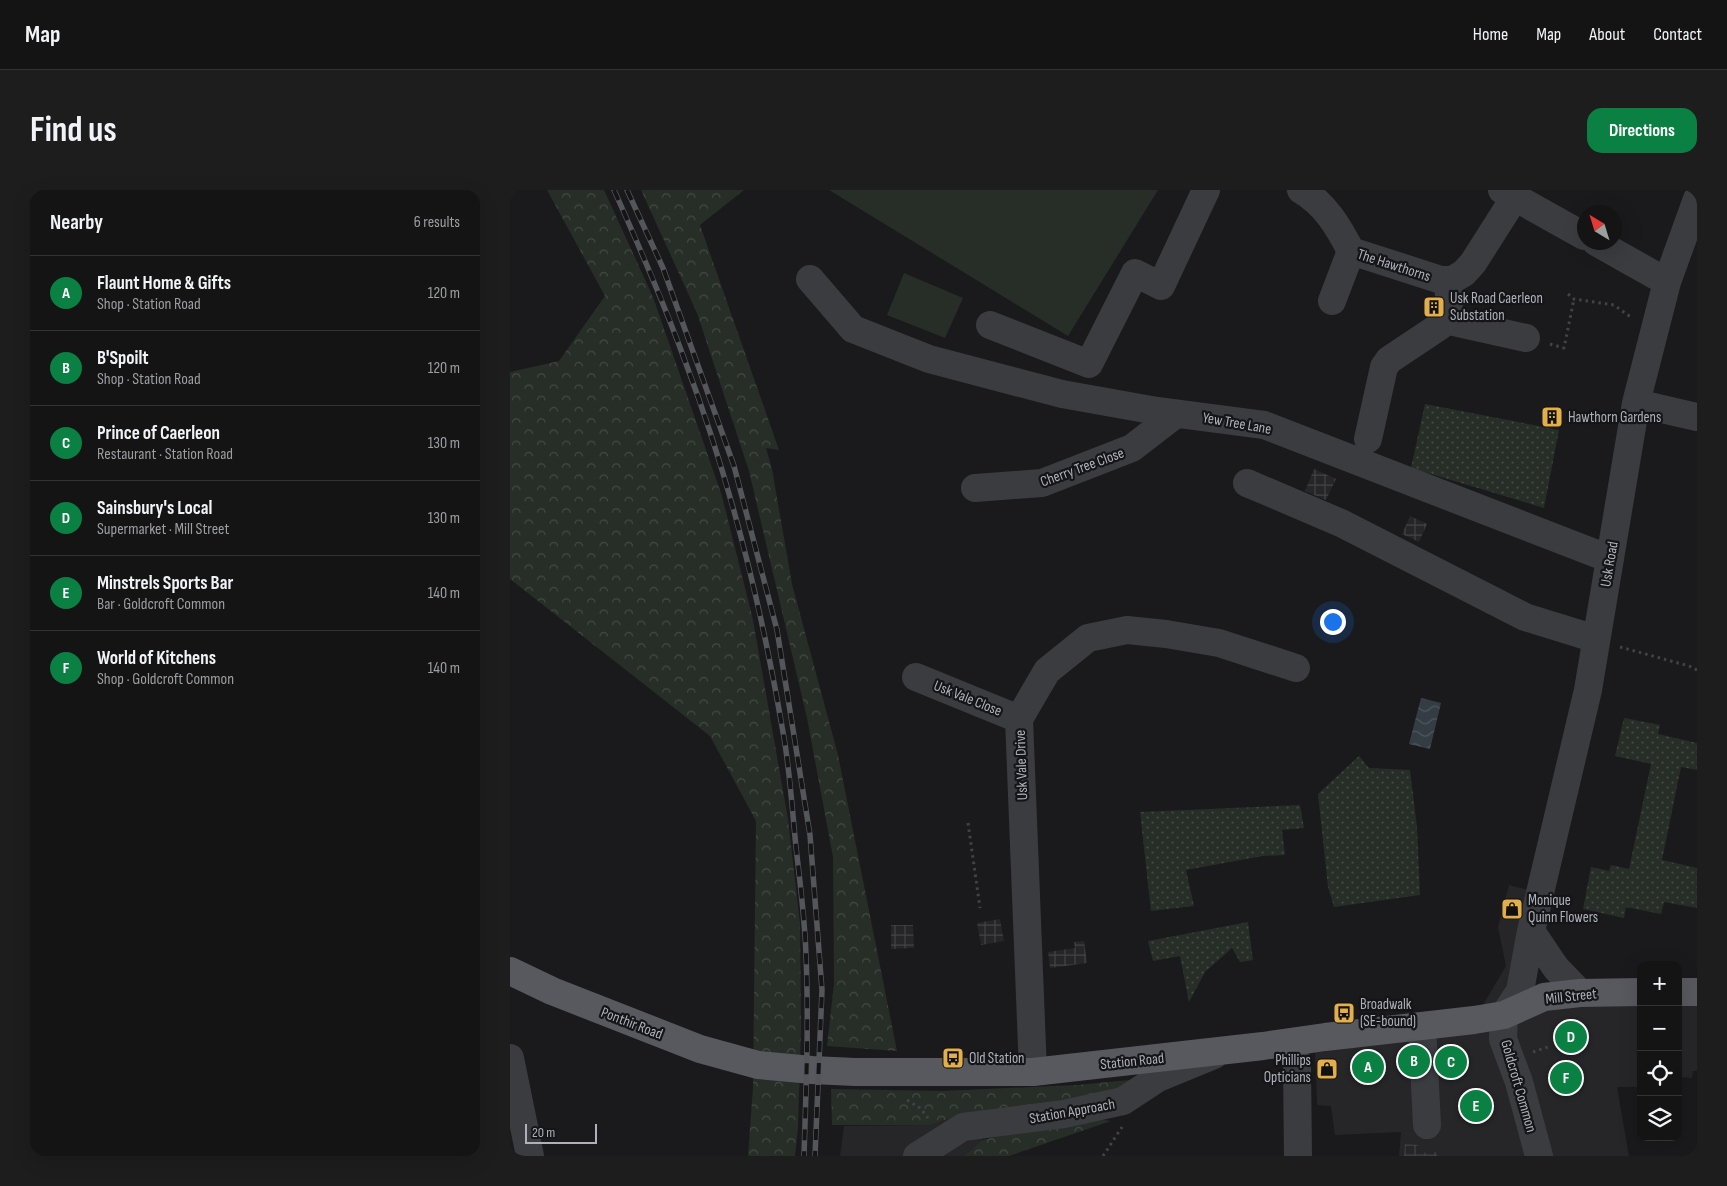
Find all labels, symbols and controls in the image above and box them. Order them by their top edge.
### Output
text: Map [25,20,60,49]
text: Home [1473,24,1508,45]
text: Map [1536,24,1561,45]
text: About [1589,24,1625,45]
text: Contact [1653,24,1702,45]
button: Directions [1587,108,1697,153]
text: Find us [30,109,117,152]
north arrow [1577,205,1622,250]
text: Nearby [50,210,103,235]
text: 6 results [414,213,460,232]
street label: The Hawthorns [1355,245,1433,286]
text: Flaunt Home & Gifts [97,272,231,295]
text: A [62,284,70,303]
text: 120 m [428,284,460,303]
place label: Usk Road Caerleon Substation [1450,289,1543,325]
text: Shop · Station Road [97,295,201,314]
building icon: Usk Road Caerleon Substation [1422,295,1446,319]
text: B'Spoilt [97,347,149,370]
text: B [62,359,70,378]
text: 120 m [428,359,460,378]
text: Shop · Station Road [97,370,201,389]
building icon: Hawthorn Gardens [1540,405,1564,429]
street label: Yew Tree Lane [1201,408,1273,439]
place label: Hawthorn Gardens [1568,408,1661,427]
text: Prince of Caerleon [97,422,220,445]
text: C [62,434,70,453]
text: 130 m [428,434,460,453]
street label: Cherry Tree Close [1038,444,1127,491]
text: Restaurant · Station Road [97,445,233,464]
text: Sainsbury's Local [97,497,212,520]
text: D [62,509,70,528]
text: 130 m [428,509,460,528]
text: Supermarket · Mill Street [97,520,229,539]
street label: Usk Road [1596,540,1623,588]
text: Minstrels Sports Bar [97,572,233,595]
text: E [63,584,69,603]
text: 140 m [428,584,460,603]
text: Bar · Goldcroft Common [97,595,225,614]
your location [1320,609,1346,635]
text: World of Kitchens [97,647,216,670]
text: F [63,659,69,678]
text: 140 m [428,659,460,678]
text: Shop · Goldcroft Common [97,670,234,689]
street label: Usk Vale Close [931,676,1005,721]
street label: Usk Vale Drive [1011,729,1032,800]
place label: Monique Quinn Flowers [1528,891,1598,927]
shop icon: Monique Quinn Flowers [1500,897,1524,921]
map controls [1637,961,1682,1141]
button: + [1637,961,1682,1006]
street label: Mill Street [1545,984,1598,1009]
place label: Broadwalk (SE-bound) [1360,995,1416,1031]
bus stop icon: Broadwalk (SE-bound) [1332,1001,1356,1025]
street label: Ponthir Road [598,1003,665,1044]
button: − [1637,1006,1682,1051]
pin: D [1555,1018,1587,1056]
street label: Goldcroft Common [1496,1038,1541,1135]
pin: B [1398,1042,1430,1080]
pin: C [1435,1043,1467,1081]
bus stop icon: Old Station [941,1046,965,1070]
pin: A [1352,1048,1384,1086]
place label: Old Station [969,1049,1025,1068]
street label: Station Road [1099,1049,1165,1074]
place label: Phillips Opticians [1264,1051,1311,1087]
button: locate [1637,1051,1682,1096]
shop icon: Phillips Opticians [1315,1057,1339,1081]
pin: F [1550,1059,1582,1097]
pin: E [1460,1087,1492,1125]
street label: Station Approach [1028,1095,1116,1128]
button: layers [1637,1096,1682,1141]
scale bar [525,1121,598,1144]
text: 20 m [532,1124,555,1141]

